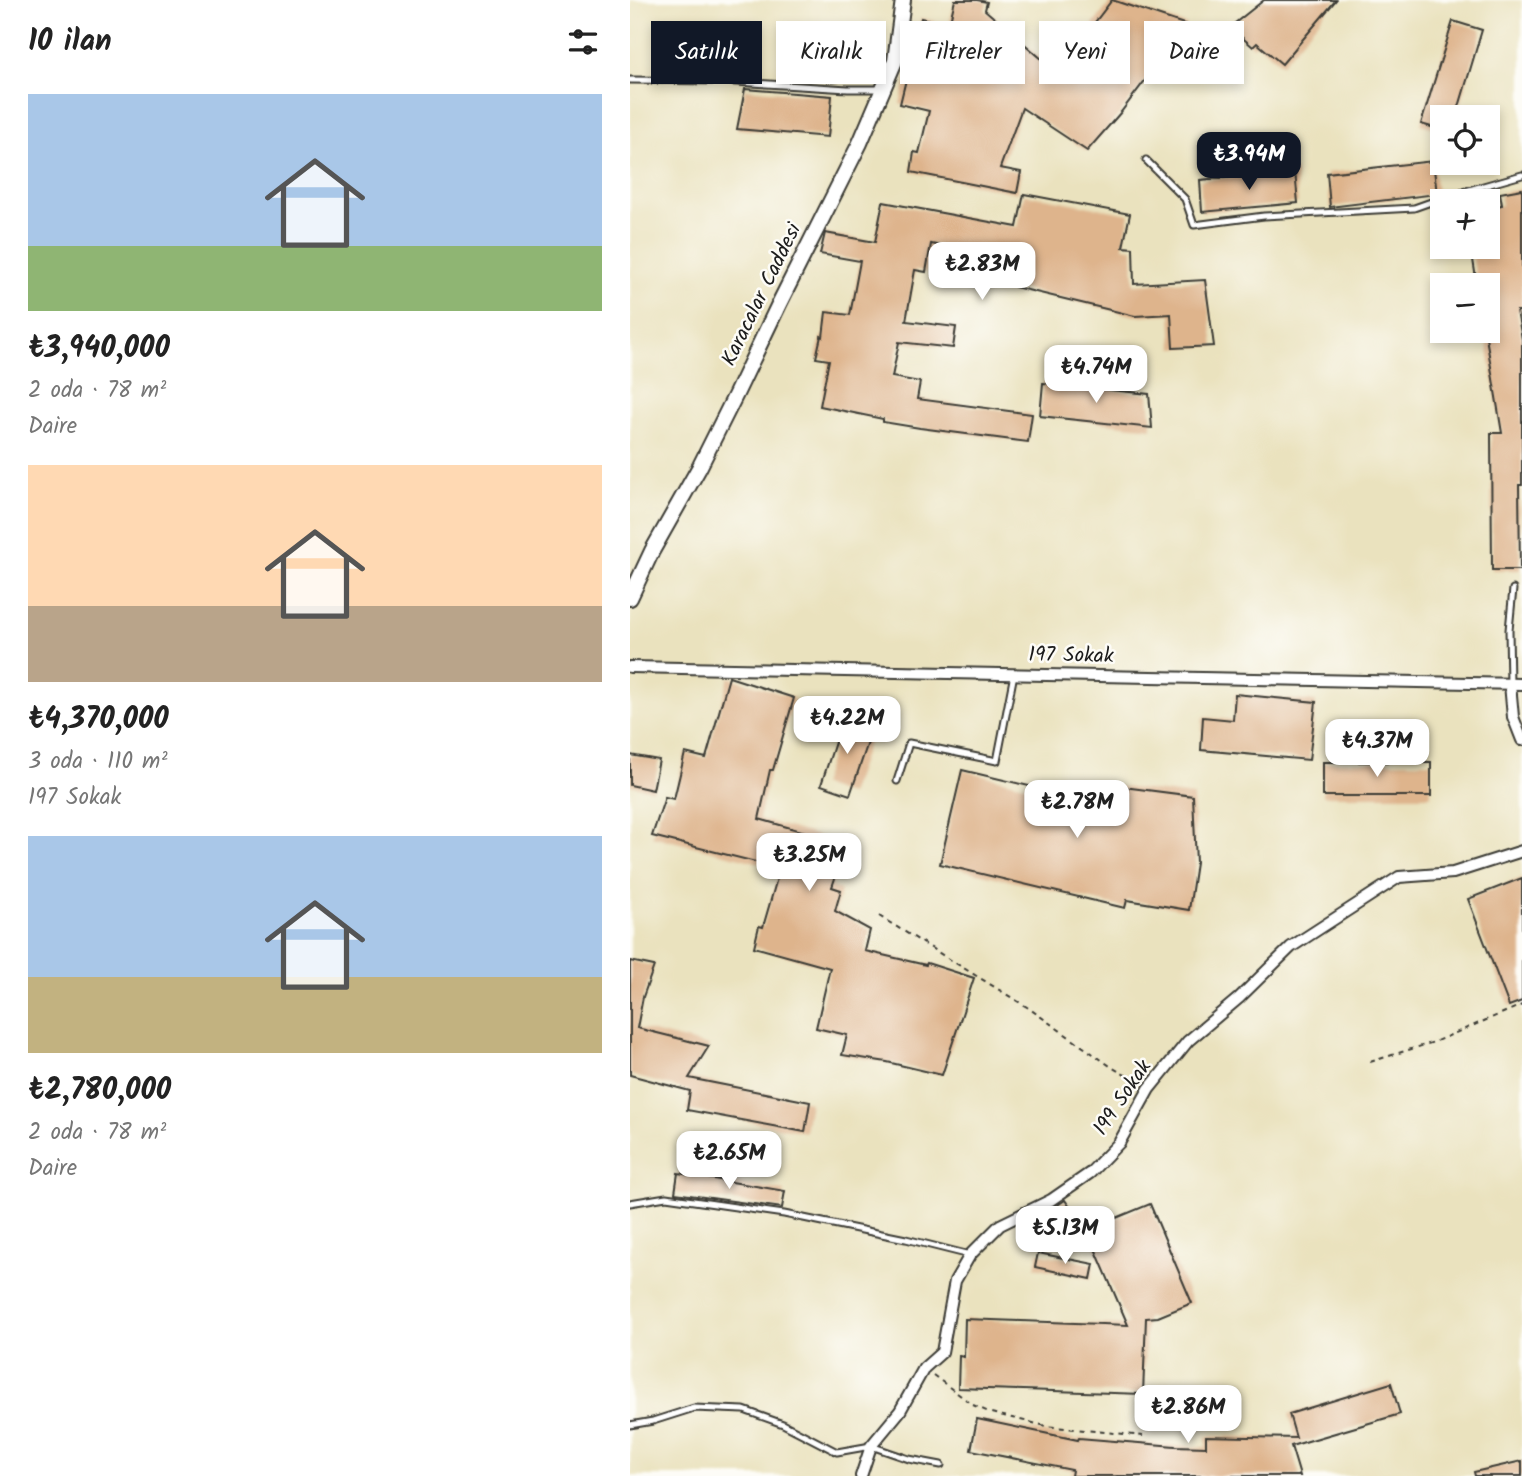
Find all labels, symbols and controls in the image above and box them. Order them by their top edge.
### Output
text: 10 ilan [28,18,112,66]
chip: Satılık [651,21,762,84]
chip: Kiralık [776,21,886,84]
chip: Filtreler [900,21,1025,84]
chip: Yeni [1039,21,1130,84]
chip: Daire [1144,21,1244,84]
icon: filters [564,23,602,61]
map controls [1430,105,1500,343]
button: locate [1430,105,1500,175]
pin: ₺3.94M [1192,132,1306,192]
text: ₺3.94M [1213,137,1285,173]
icon: home [252,140,378,266]
button: + [1430,189,1500,259]
street label: Karacalar Caddesi [713,217,811,372]
pin: ₺2.83M [925,243,1039,302]
text: ₺2.83M [944,247,1020,283]
button: − [1430,273,1500,343]
text: ₺3,940,000 [28,325,170,373]
pin: ₺4.74M [1039,346,1153,405]
text: ₺4.74M [1060,350,1132,386]
text: 2 oda · 78 m² [28,373,166,409]
text: Daire [28,409,77,445]
icon: home [252,511,378,637]
street label: 197 Sokak [1028,639,1114,673]
text: ₺4,370,000 [28,696,169,744]
pin: ₺4.22M [790,696,904,756]
text: ₺4.22M [810,701,884,737]
pin: ₺4.37M [1320,720,1434,779]
text: ₺4.37M [1341,724,1413,760]
text: 3 oda · 110 m² [28,744,168,780]
text: 197 Sokak [28,780,121,816]
pin: ₺2.78M [1020,780,1134,840]
text: ₺2.78M [1040,785,1114,821]
pin: ₺3.25M [752,834,866,893]
text: ₺3.25M [772,838,846,874]
icon: home [252,882,378,1008]
street label: 199 Sokak [1085,1053,1161,1143]
text: ₺2,780,000 [28,1067,171,1115]
text: 2 oda · 78 m² [28,1115,166,1151]
pin: ₺2.65M [672,1132,786,1191]
text: ₺2.65M [692,1136,766,1172]
text: Daire [28,1151,77,1187]
pin: ₺5.13M [1008,1206,1122,1266]
text: ₺5.13M [1032,1211,1098,1247]
pin: ₺2.86M [1131,1386,1245,1445]
text: ₺2.86M [1151,1390,1225,1426]

